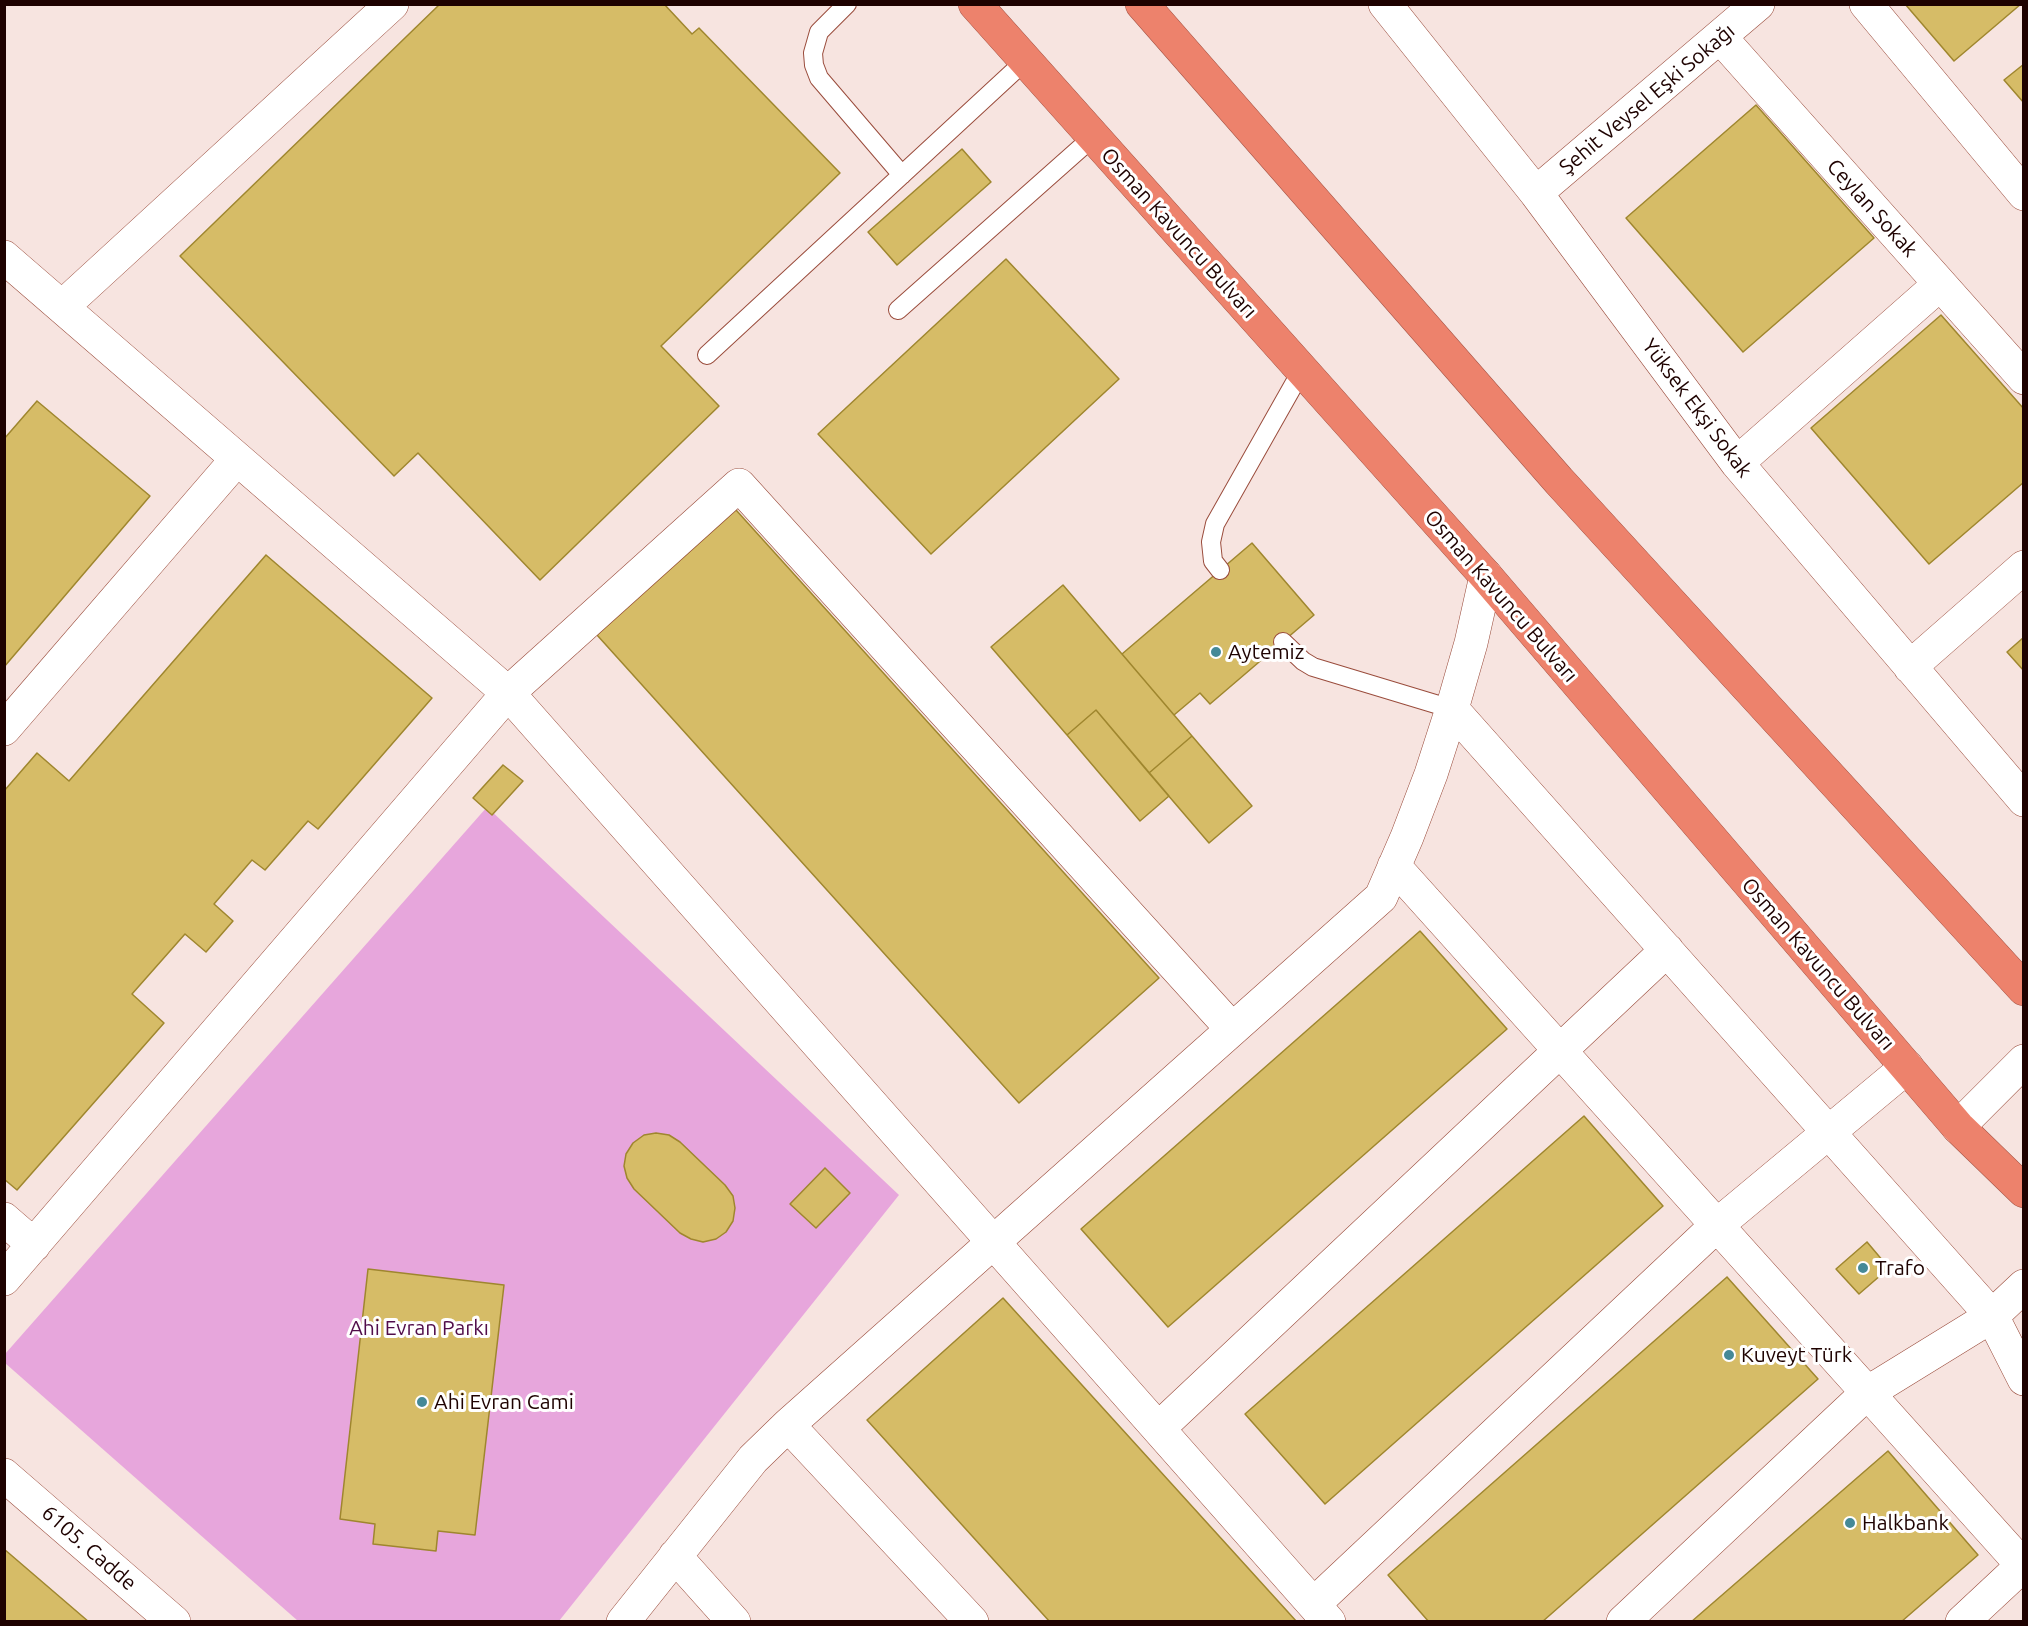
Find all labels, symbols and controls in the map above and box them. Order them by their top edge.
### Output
street label: Şehit Veysel Eşki Sokağı [1554,18,1740,180]
street label: Osman Kavuncu Bulvarı [1096,143,1262,323]
street label: Ceylan Sokak [1821,154,1923,262]
street label: Yüksek Ekşi Sokak [1637,334,1757,482]
street label: Osman Kavuncu Bulvarı [1419,505,1583,687]
place label: Aytemiz [1228,639,1304,665]
marker: Aytemiz [1209,645,1223,659]
street label: Osman Kavuncu Bulvarı [1736,873,1900,1055]
place label: Trafo [1875,1255,1925,1281]
marker: Trafo [1856,1261,1870,1275]
park label: Ahi Evran Parkı [349,1315,489,1341]
place label: Kuveyt Türk [1741,1342,1852,1368]
marker: Kuveyt Türk [1722,1348,1736,1362]
place label: Ahi Evran Cami [434,1389,574,1415]
marker: Ahi Evran Cami [415,1395,429,1409]
street label: 6105. Cadde [37,1500,141,1596]
place label: Halkbank [1862,1510,1949,1536]
marker: Halkbank [1843,1516,1857,1530]

